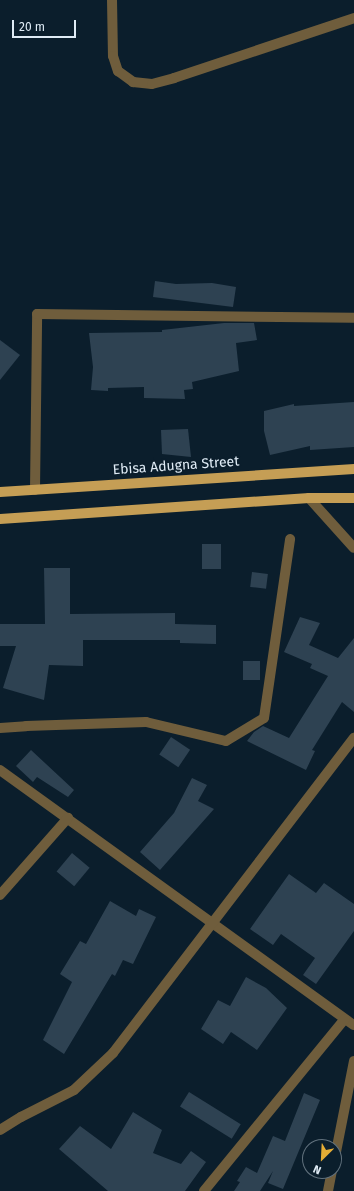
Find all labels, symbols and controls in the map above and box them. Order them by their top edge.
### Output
scale bar [14,12,78,38]
text: 20 m [19,20,45,34]
street label: Ebisa Adugna Street [112,453,240,479]
north arrow [302,1139,342,1179]
text: N [311,1162,323,1177]

